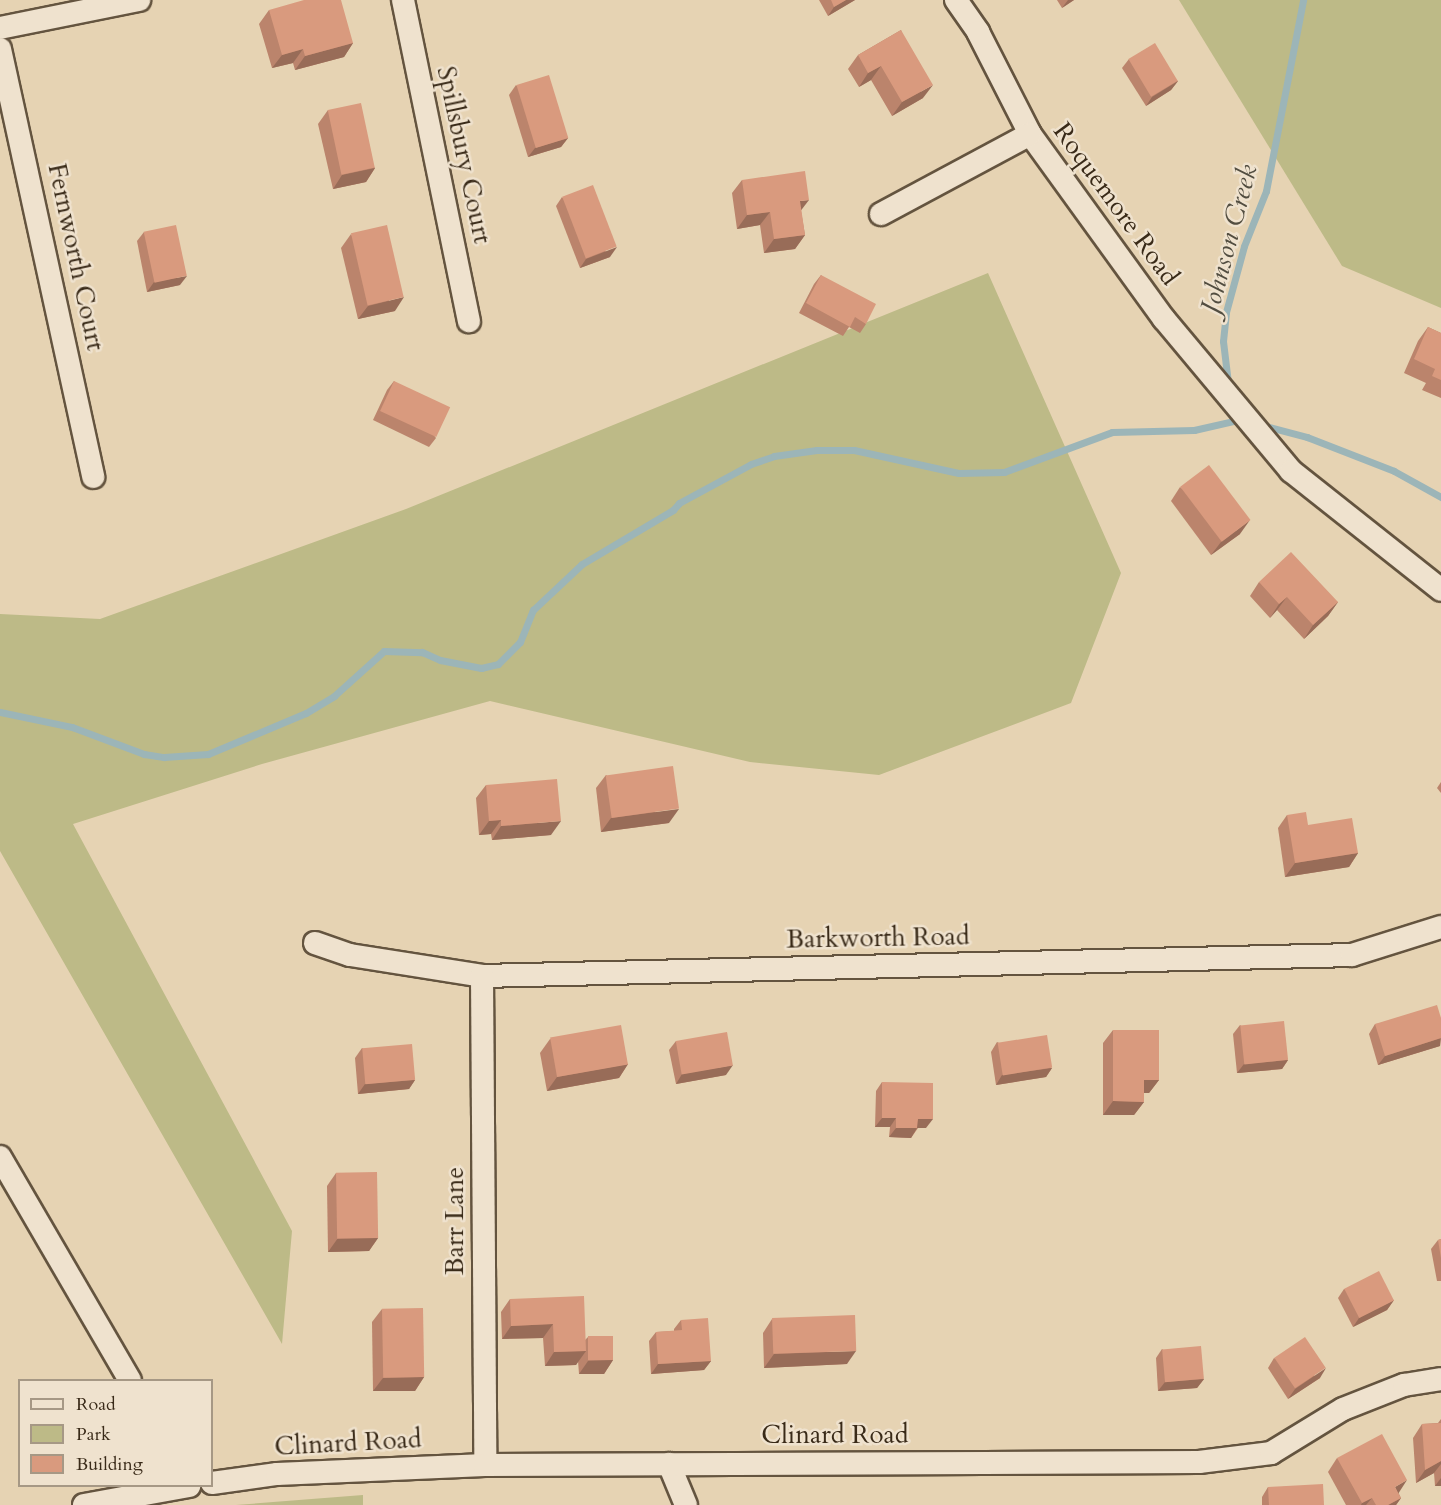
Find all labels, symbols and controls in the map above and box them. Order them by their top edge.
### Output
street label: Spillsbury Court [430,64,498,246]
street label: Roquemore Road [1047,117,1185,291]
street label: Fernworth Court [41,161,111,353]
water label: Johnson Creek [1194,161,1264,317]
street label: Barkworth Road [786,921,970,955]
street label: Barr Lane [439,1167,471,1275]
legend [18,1379,213,1487]
text: Road [76,1392,116,1417]
street label: Clinard Road [761,1419,909,1451]
text: Park [76,1422,111,1447]
street label: Clinard Road [274,1424,422,1462]
text: Building [76,1452,143,1477]

